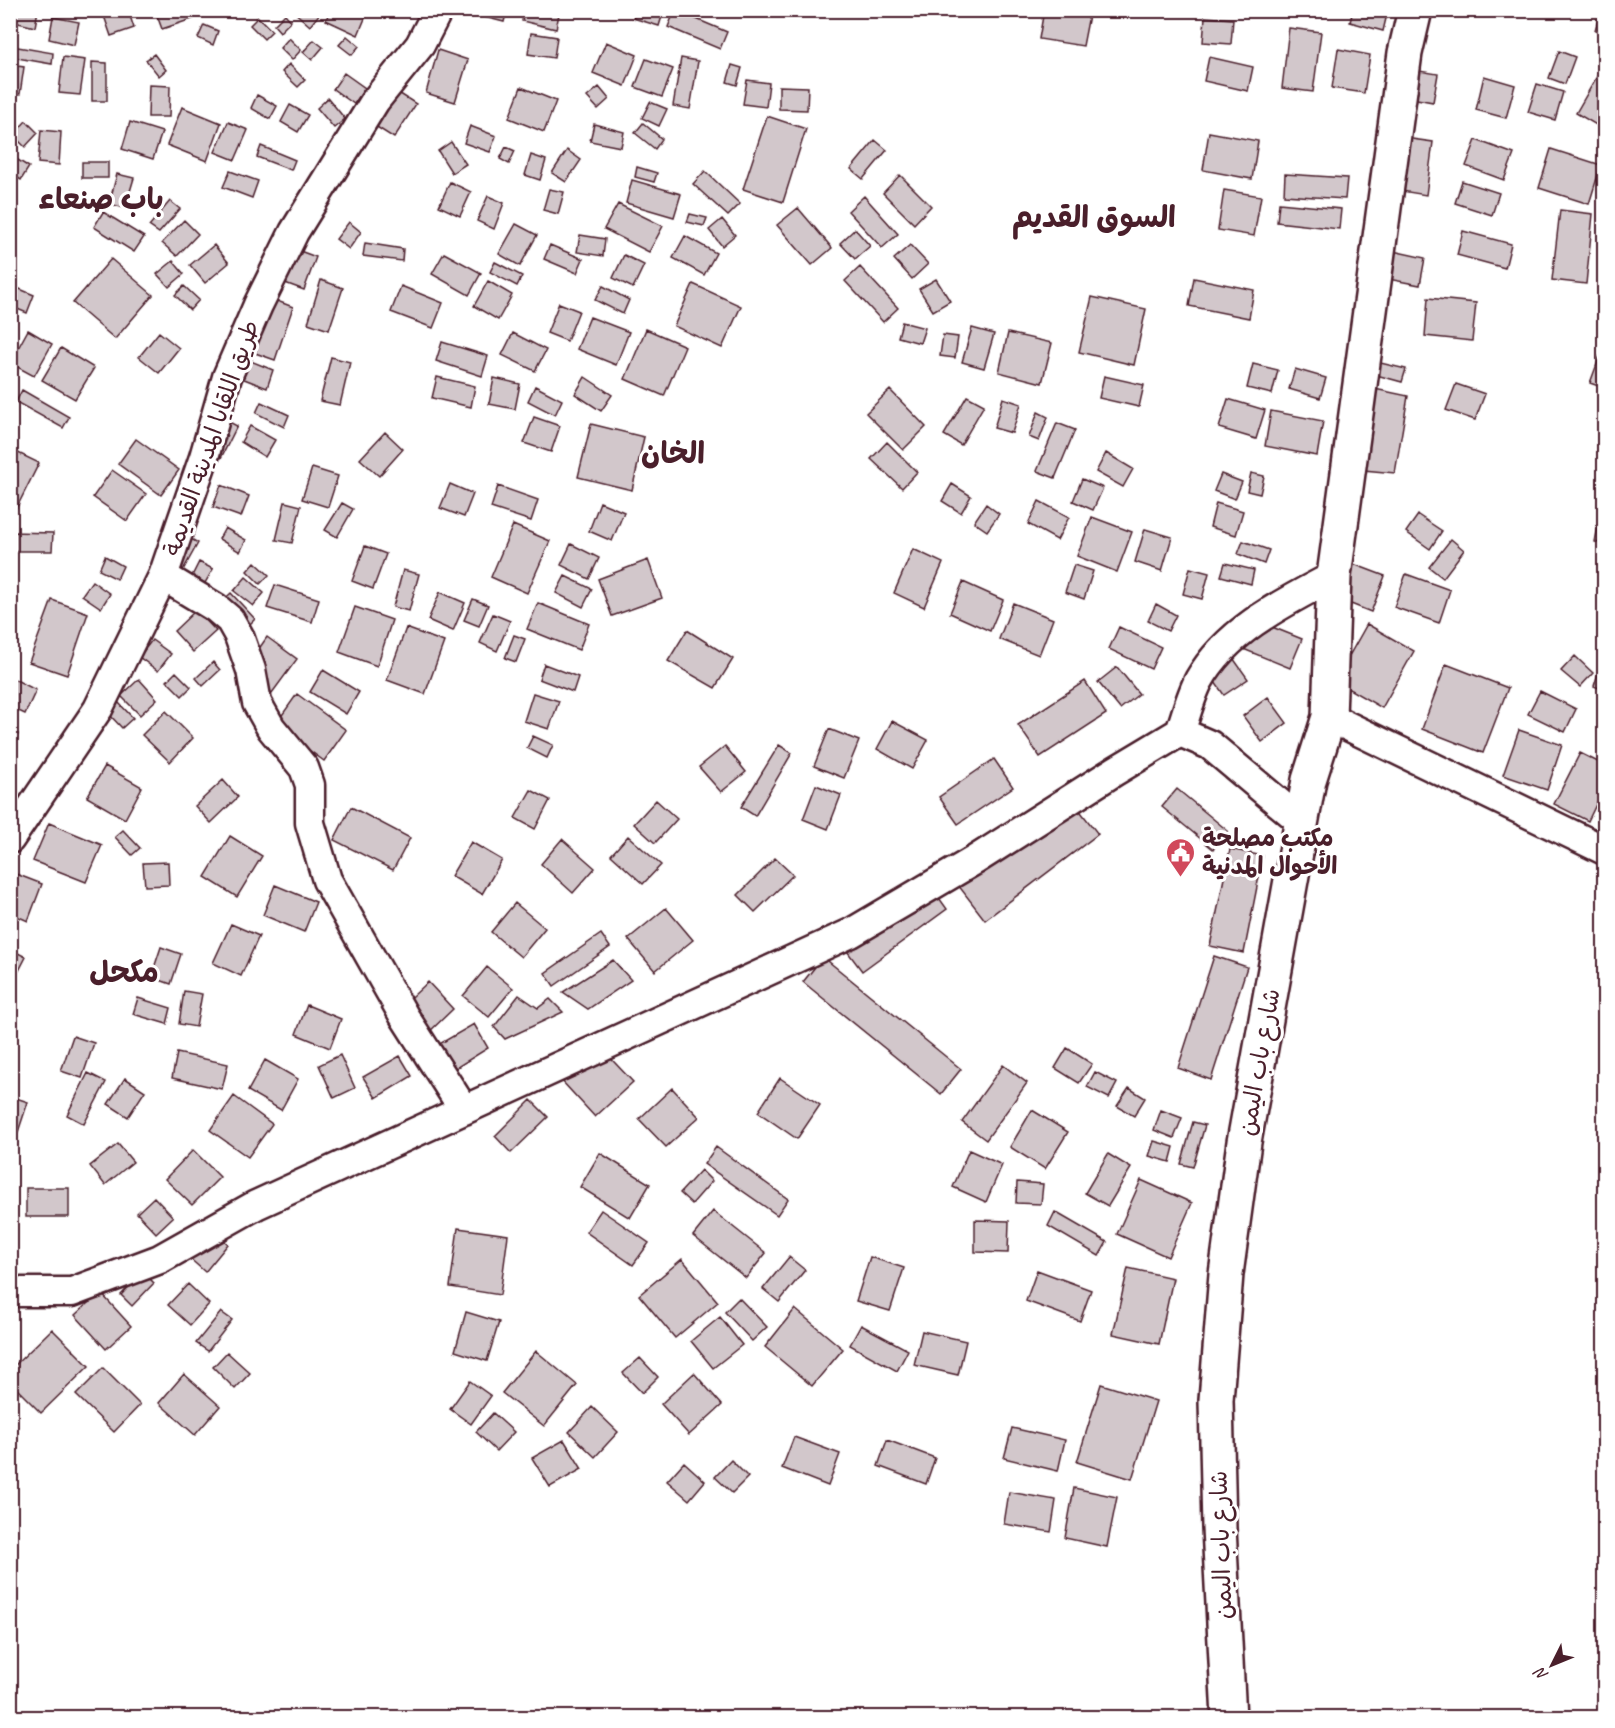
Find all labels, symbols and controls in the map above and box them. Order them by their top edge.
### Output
district label: باب صنعاء [38,180,164,218]
district label: السوق القديم [1012,198,1176,240]
street label: طريق اللقايا المدينة القديمة [157,316,265,560]
district label: الخان [641,434,705,472]
place label: مكتب مصلحة الأحوال المدنية [1202,823,1337,881]
public building icon: مكتب مصلحة الأحوال المدنية [1165,836,1197,878]
district label: مكحل [89,953,159,991]
street label: شارع باب اليمن [1231,986,1289,1138]
street label: شارع باب اليمن [1203,1470,1241,1620]
north arrow [1522,1635,1582,1695]
text: N [1529,1662,1552,1685]

